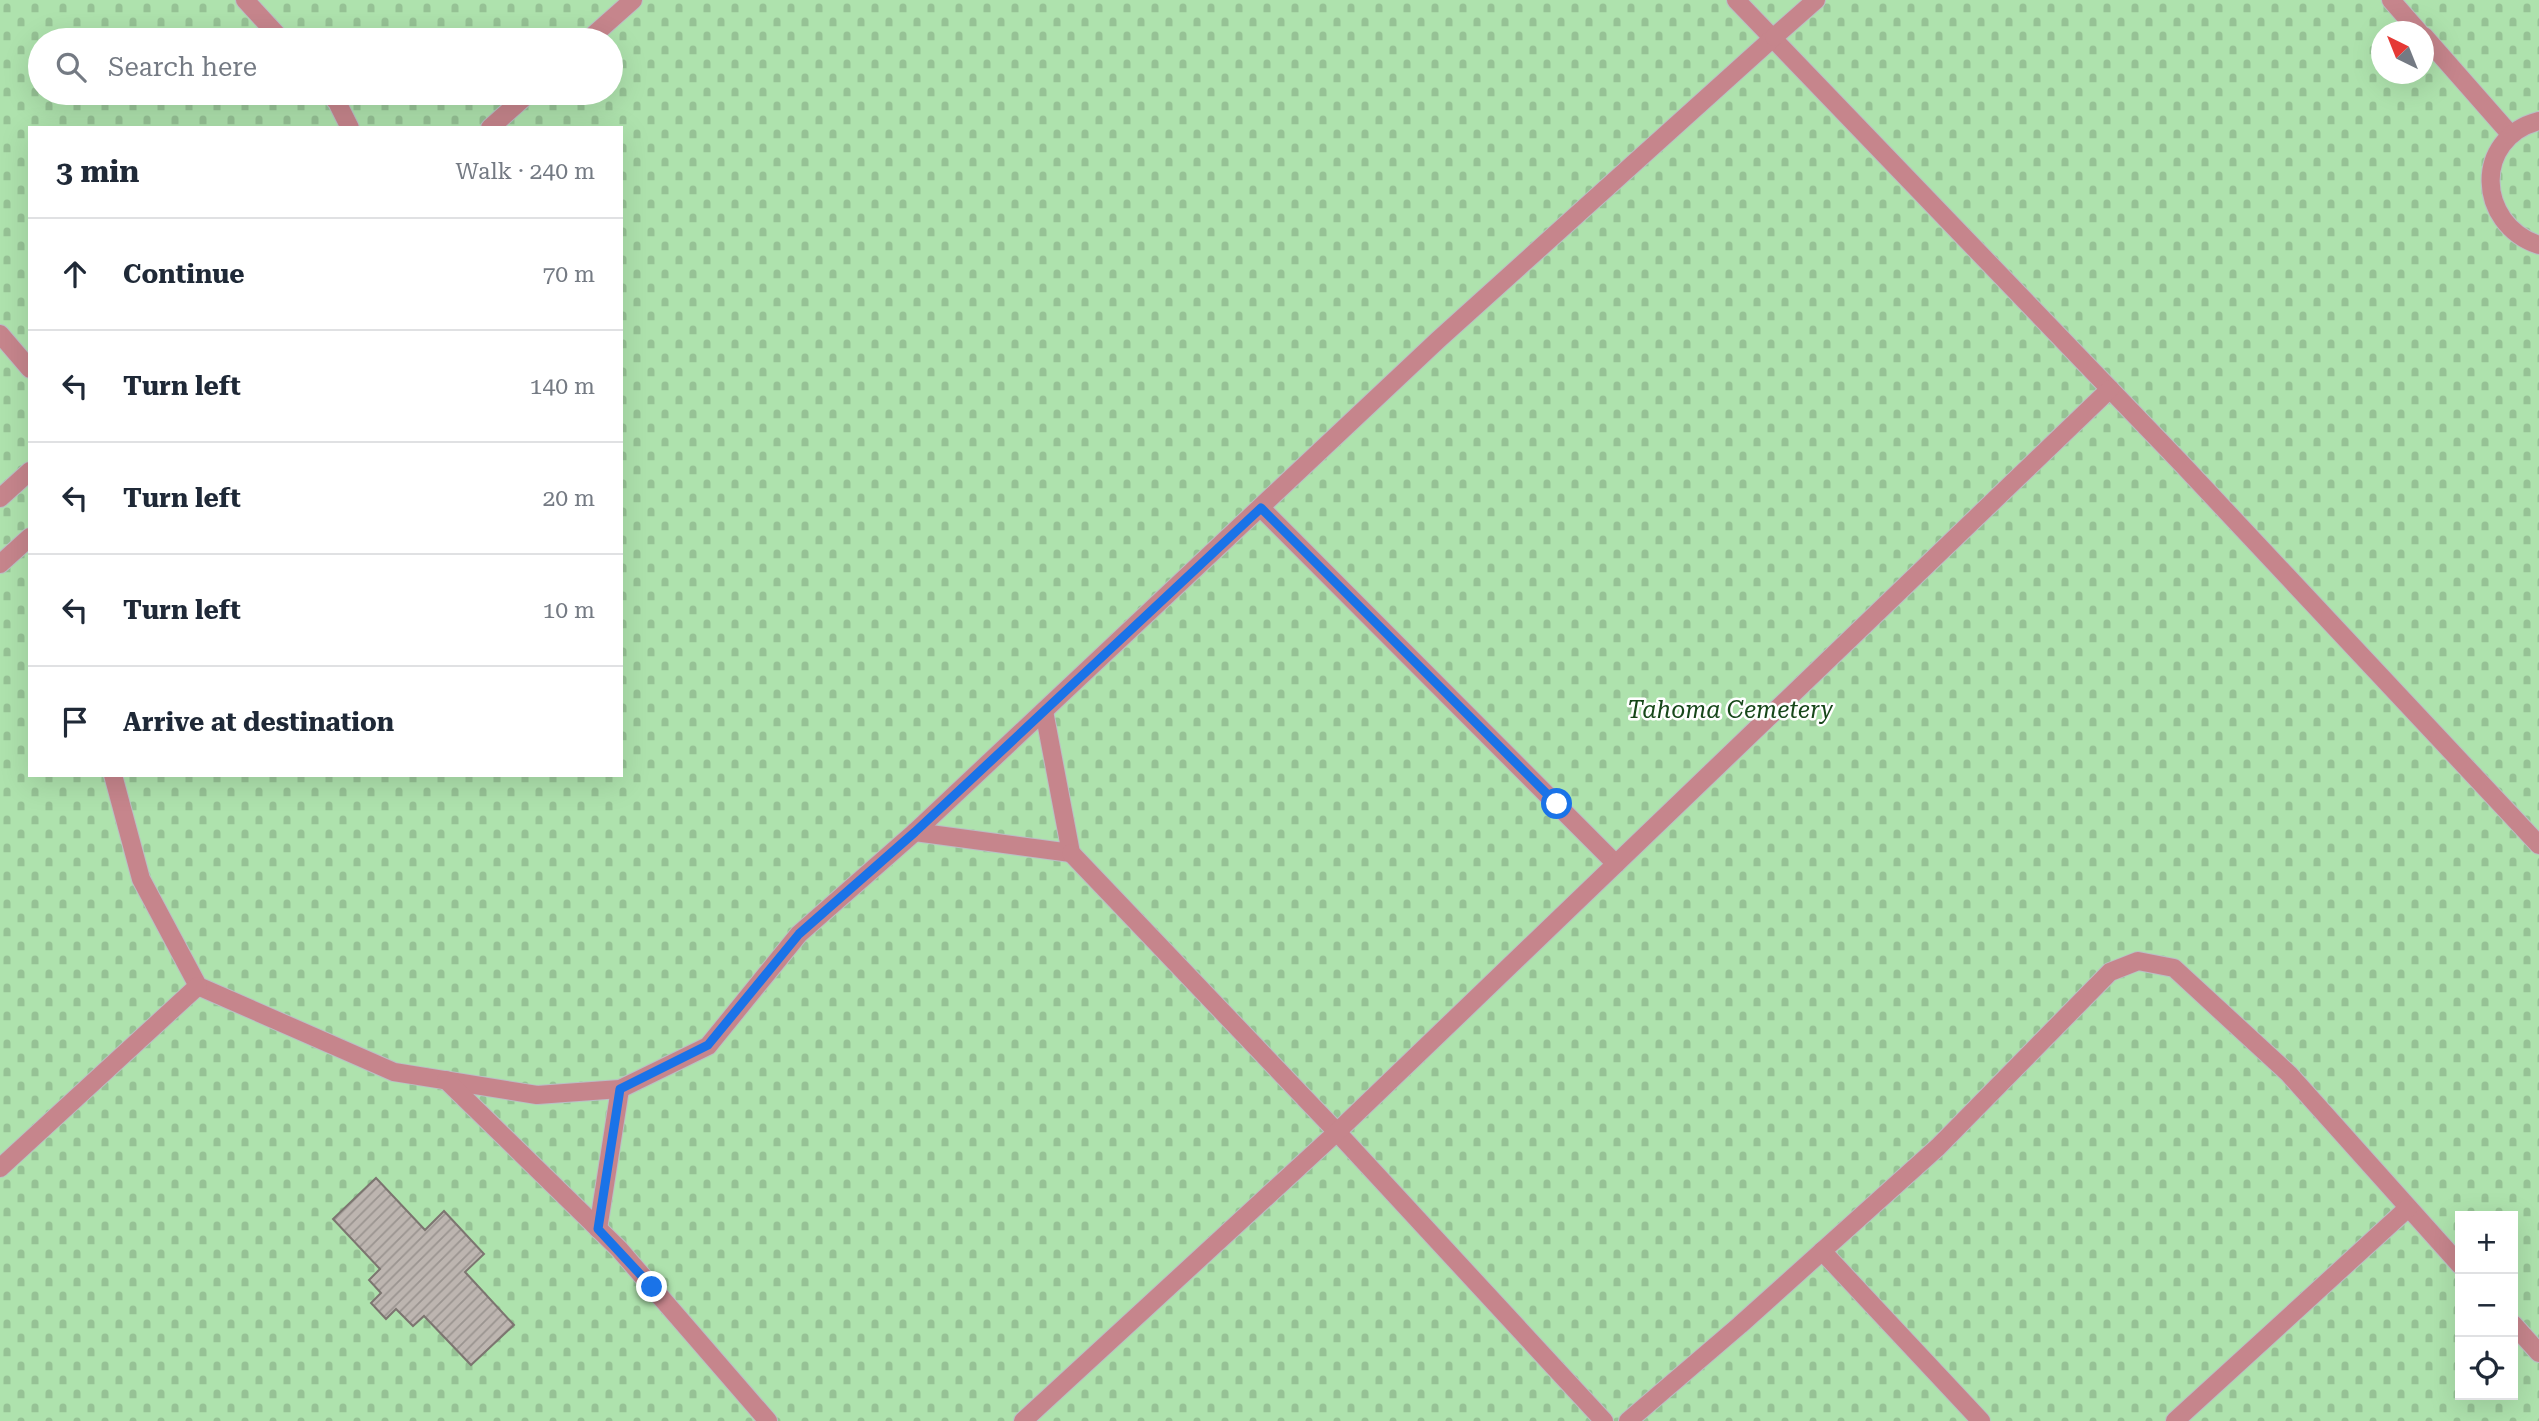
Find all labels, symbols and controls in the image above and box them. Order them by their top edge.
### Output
north arrow [2371,21,2434,84]
search box [28,28,623,105]
icon: search [52,48,90,86]
text: Search here [108,52,257,82]
text: 3 min [56,154,139,189]
text: Walk · 240 m [456,158,595,185]
icon: ahead [56,255,94,293]
text: Continue [123,259,245,289]
text: 70 m [542,261,595,288]
icon: left [56,367,94,405]
text: Turn left [123,371,241,401]
text: 140 m [530,373,595,400]
icon: left [56,479,94,517]
text: Turn left [123,483,241,513]
text: 20 m [542,485,595,512]
icon: left [56,591,94,629]
text: Turn left [123,595,241,625]
text: 10 m [542,597,595,624]
park label: Tahoma Cemetery [1627,696,1834,724]
icon: arrive [56,703,94,741]
text: Arrive at destination [123,707,394,737]
route start [1541,788,1572,819]
map controls [2455,1211,2518,1400]
button: + [2455,1211,2518,1274]
route end [636,1271,667,1302]
button: − [2455,1274,2518,1337]
button: locate [2455,1337,2518,1400]

